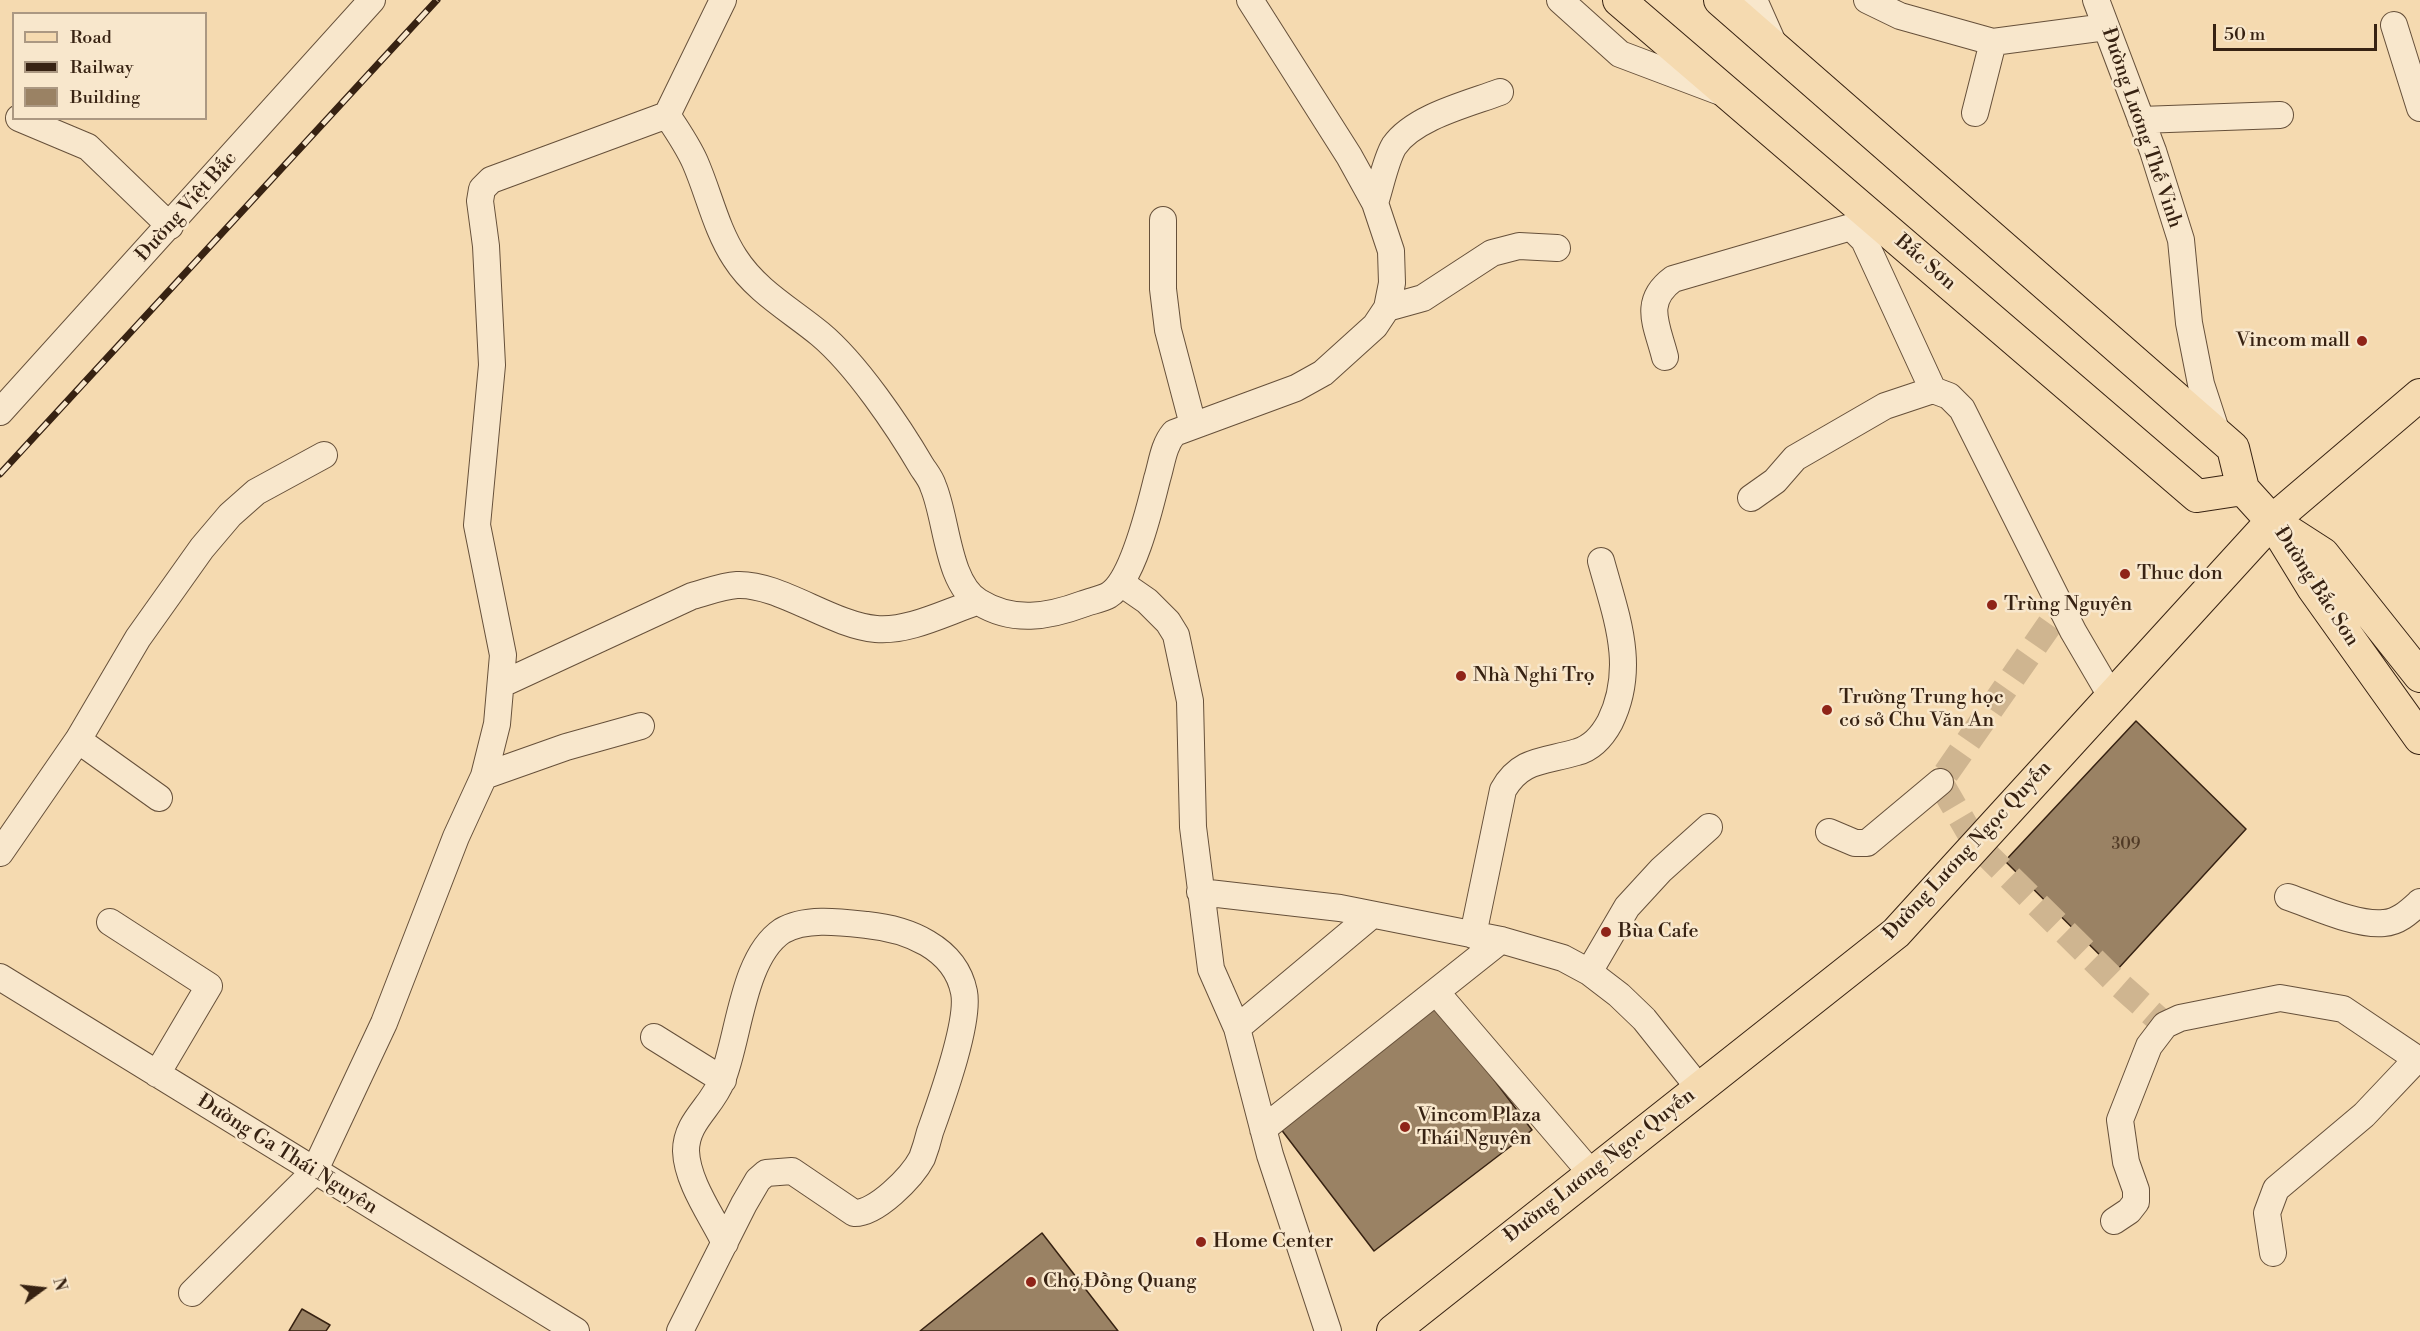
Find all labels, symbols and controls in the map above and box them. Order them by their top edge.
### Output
legend [12,12,207,120]
scale bar [2216,12,2380,50]
text: 50 m [2224,23,2265,46]
street label: Đường Lương Thế Vinh [2095,25,2187,231]
text: Road [70,26,112,49]
text: Railway [70,56,133,79]
text: Building [70,86,140,109]
street label: Đường Việt Bắc [131,147,243,267]
street label: Bắc Sơn [1890,230,1960,296]
place label: Vincom mall [2236,329,2350,353]
marker: Vincom mall [2355,334,2369,348]
street label: Đường Bắc Sơn [2268,523,2364,651]
place label: Thuc don [2137,562,2223,586]
marker: Thuc don [2118,567,2132,581]
place label: Trùng Nguyên [2004,593,2132,617]
marker: Trùng Nguyên [1985,598,1999,612]
place label: Nhà Nghỉ Trọ [1473,664,1595,688]
marker: Nhà Nghỉ Trọ [1454,669,1468,683]
place label: Trường Trung học cơ sở Chu Văn An [1839,686,2004,733]
marker: Trường Trung học cơ sở Chu Văn An [1820,703,1834,717]
street label: Đường Lương Ngọc Quyến [1879,757,2057,945]
house number: 309 [2111,835,2141,855]
place label: Bùa Cafe [1618,920,1698,944]
marker: Bùa Cafe [1599,925,1613,939]
street label: Đường Lương Ngọc Quyến [1500,1084,1700,1248]
street label: Đường Ga Thái Nguyên [192,1090,382,1220]
place label: Vincom Plaza Thái Nguyên [1417,1104,1541,1151]
marker: Vincom Plaza Thái Nguyên [1398,1120,1412,1134]
place label: Home Center [1213,1230,1333,1254]
marker: Home Center [1194,1235,1208,1249]
north arrow [12,1259,72,1319]
place label: Chợ Đồng Quang [1043,1270,1197,1294]
marker: Chợ Đồng Quang [1024,1275,1038,1289]
text: N [48,1276,71,1293]

